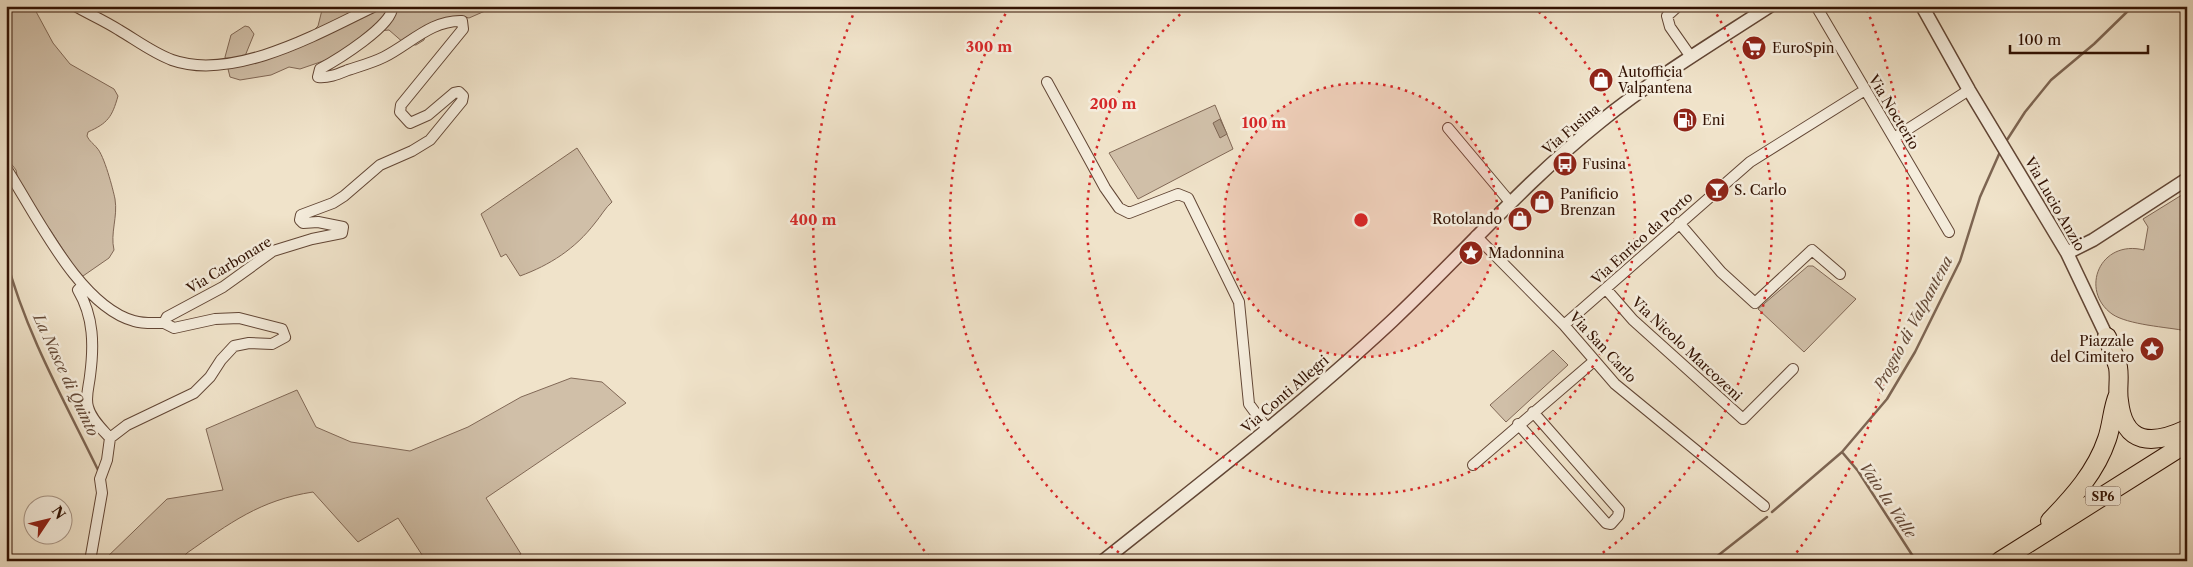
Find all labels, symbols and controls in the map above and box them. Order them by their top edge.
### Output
scale bar [2010,22,2148,54]
text: 100 m [2018,30,2061,49]
supermarket icon: EuroSpin [1741,35,1767,61]
text: 300 m [966,37,1012,56]
place label: EuroSpin [1772,39,1835,57]
place label: Autofficia Valpantena [1617,63,1693,97]
shop icon: Autofficia Valpantena [1588,67,1614,93]
street label: Via Nocterio [1864,71,1923,153]
text: 200 m [1090,94,1136,113]
street label: Via Fusina [1538,99,1604,159]
fuel station icon: Eni [1672,107,1698,133]
place label: Eni [1702,111,1725,129]
text: 100 m [1242,113,1286,132]
bus stop icon: Fusina [1552,151,1578,177]
street label: Via Lucio Anzio [2020,153,2089,254]
place label: Fusina [1582,155,1627,173]
bar icon: S. Carlo [1704,177,1730,203]
place label: S. Carlo [1734,181,1787,199]
place label: Panificio Brenzan [1560,185,1619,219]
street label: Via Enrico da Porto [1587,188,1696,289]
shop icon: Panificio Brenzan [1529,189,1555,215]
shop icon: Rotolando [1507,206,1533,232]
text: 400 m [790,210,836,229]
place label: Rotolando [1432,210,1502,228]
centre of rings [1352,211,1370,229]
street label: Via Carbonare [182,232,275,298]
place icon: Madonnina [1458,240,1484,266]
place label: Madonnina [1488,244,1565,262]
water label: Progno di Valpantena [1869,252,1957,394]
street label: Via Nicolo Marcozeni [1627,292,1746,405]
street label: Via San Carlo [1565,307,1640,386]
water label: La Nasce di Quinto [29,310,103,439]
place label: Piazzale del Cimitero [2050,332,2134,366]
place icon: Piazzale del Cimitero [2139,336,2165,362]
street label: Via Conti Allegri [1237,351,1332,438]
water label: Vaio la Valle [1856,458,1921,542]
road number: SP6 [2086,486,2120,506]
north arrow [22,494,72,544]
text: N [48,502,70,523]

